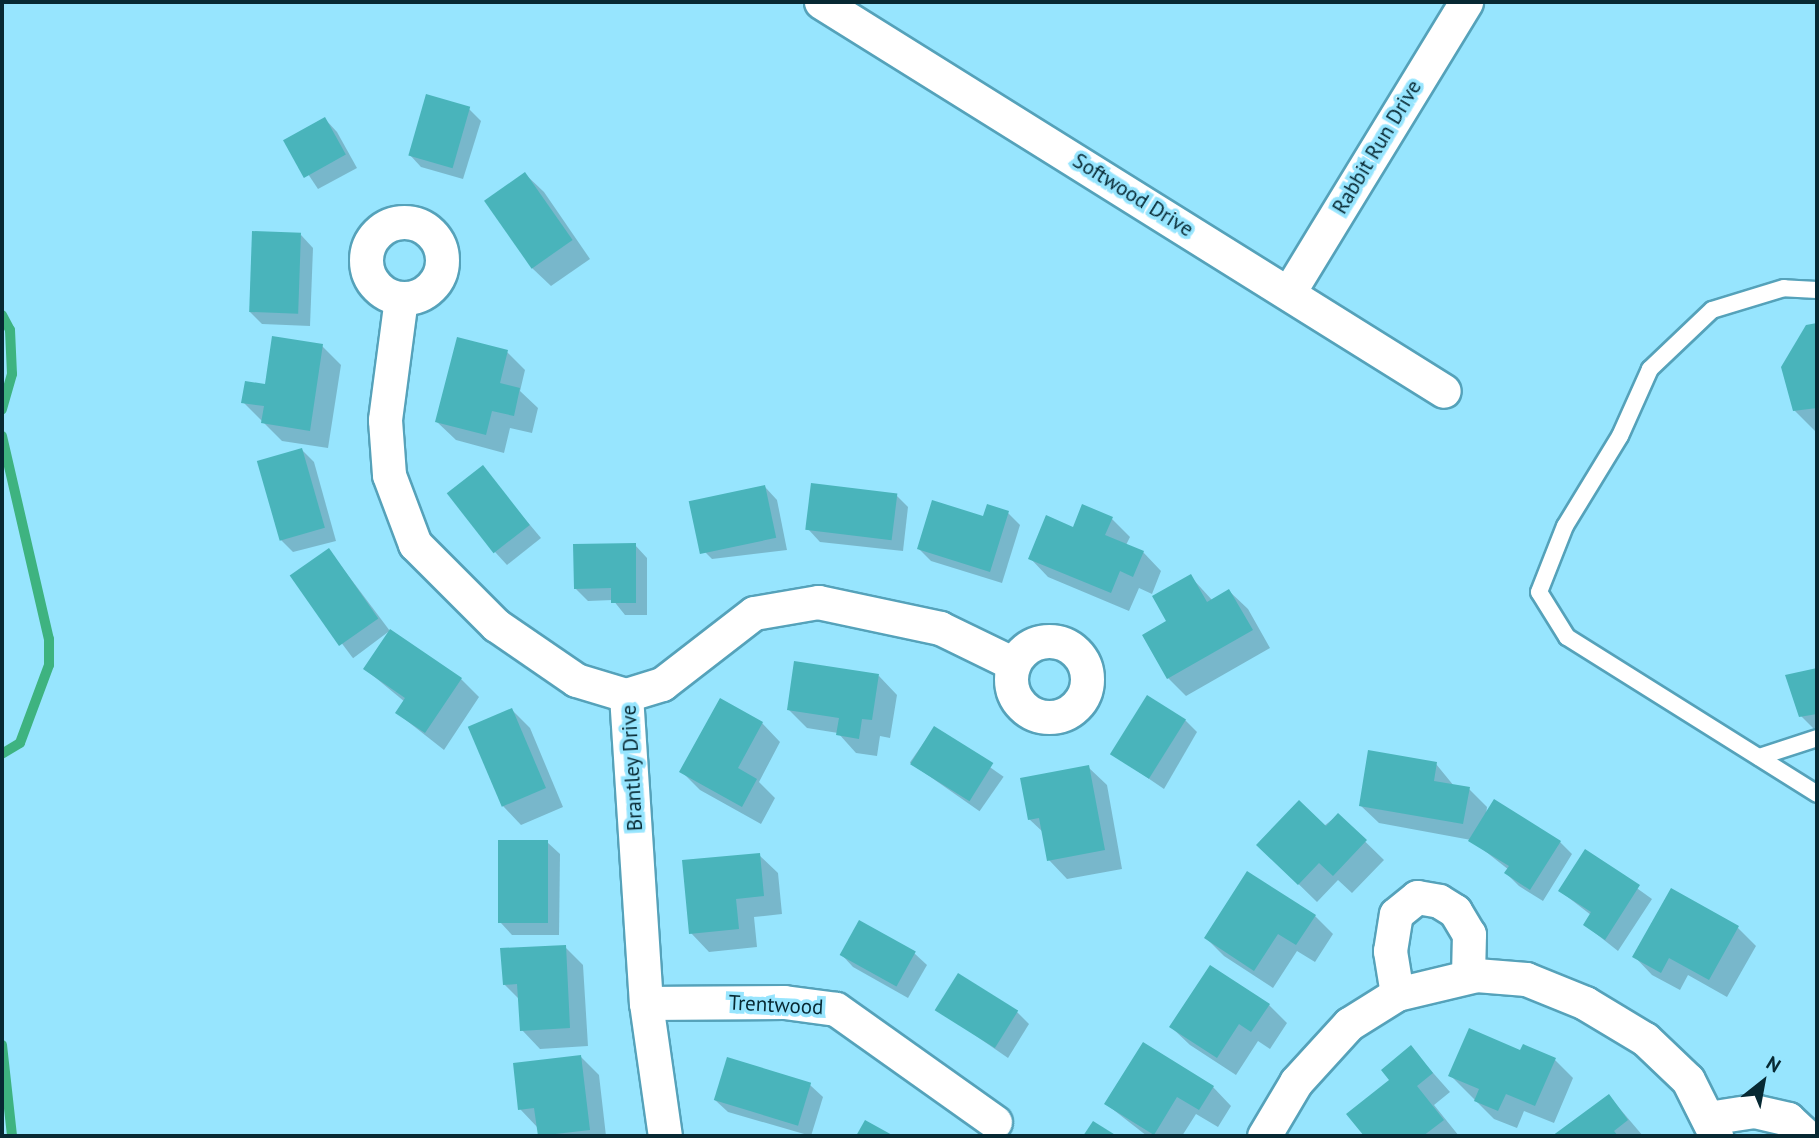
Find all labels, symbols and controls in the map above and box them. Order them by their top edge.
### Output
street label: Rabbit Run Drive [1327,76,1427,218]
street label: Softwood Drive [1068,148,1198,242]
street label: Brantley Drive [616,704,648,832]
street label: Trentwood [728,990,824,1020]
north arrow [1728,1047,1798,1117]
text: N [1762,1050,1785,1077]

